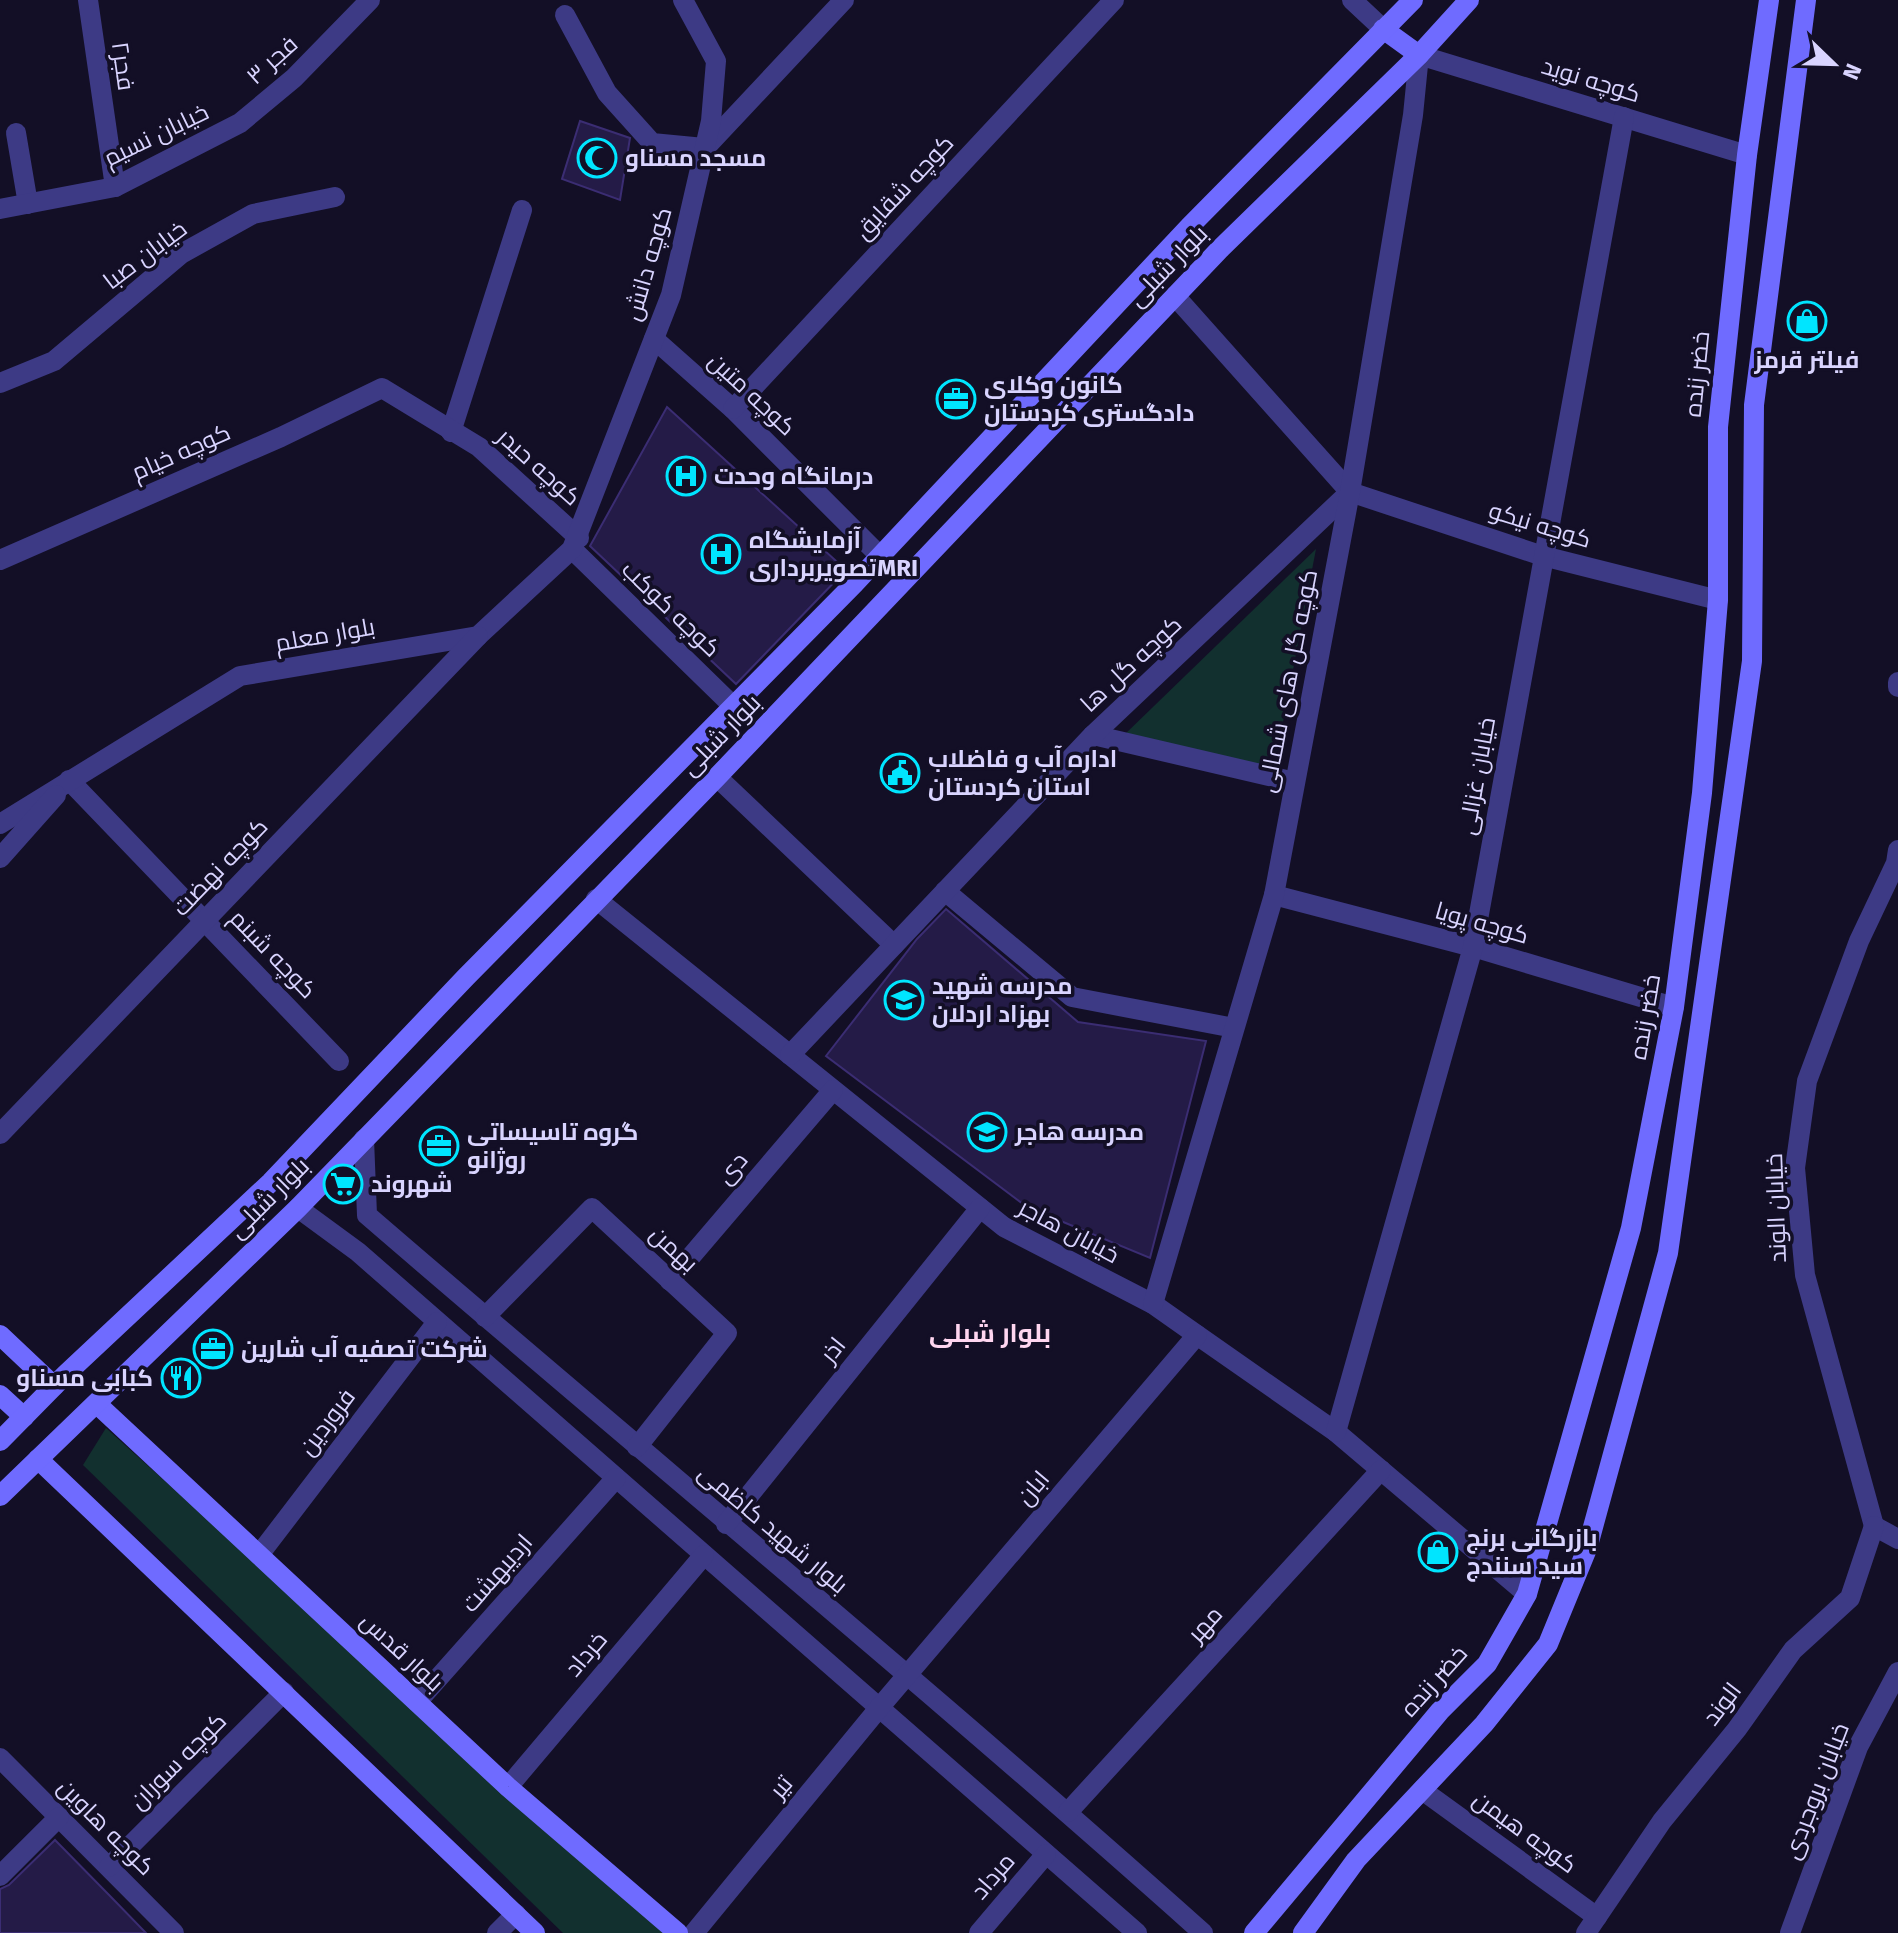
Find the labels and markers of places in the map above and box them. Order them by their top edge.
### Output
mosque icon: مسجد مسناو [576,137,618,179]
place label: مسجد مسناو [625,144,766,172]
shop icon: فیلتر قرمز [1786,300,1828,342]
place label: فیلتر قرمز [1754,346,1859,374]
place label: کانون وکلای دادگستری کردستان [984,371,1194,427]
office icon: کانون وکلای دادگستری کردستان [935,378,977,420]
hospital icon: درمانگاه وحدت [665,455,707,497]
place label: درمانگاه وحدت [714,462,873,490]
place label: آزمايشگاه تصویربرداریMRI [749,526,918,582]
hospital icon: آزمايشگاه تصویربرداریMRI [700,533,742,575]
place label: اداره آب و فاضلاب استان کردستان [928,745,1117,801]
public building icon: اداره آب و فاضلاب استان کردستان [879,752,921,794]
place label: مدرسه شهید بهزاد اردلان [932,972,1073,1028]
school or university icon: مدرسه شهید بهزاد اردلان [883,979,925,1021]
school or university icon: مدرسه هاجر [966,1111,1008,1153]
place label: گروه تاسیساتی روژانو [467,1118,638,1174]
place label: مدرسه هاجر [1014,1118,1144,1146]
office icon: گروه تاسیساتی روژانو [418,1125,460,1167]
supermarket icon: شهروند [322,1163,364,1205]
place label: شهروند [371,1170,453,1198]
office icon: شرکت تصفیه آب شارین [192,1328,234,1370]
place label: شرکت تصفیه آب شارین [241,1335,488,1363]
restaurant icon: کبابی مسناو [160,1357,202,1399]
place label: کبابی مسناو [16,1364,153,1392]
place label: بازرگانی برنج سید سنندج [1466,1524,1598,1582]
shop icon: بازرگانی برنج سید سنندج [1417,1531,1459,1573]

